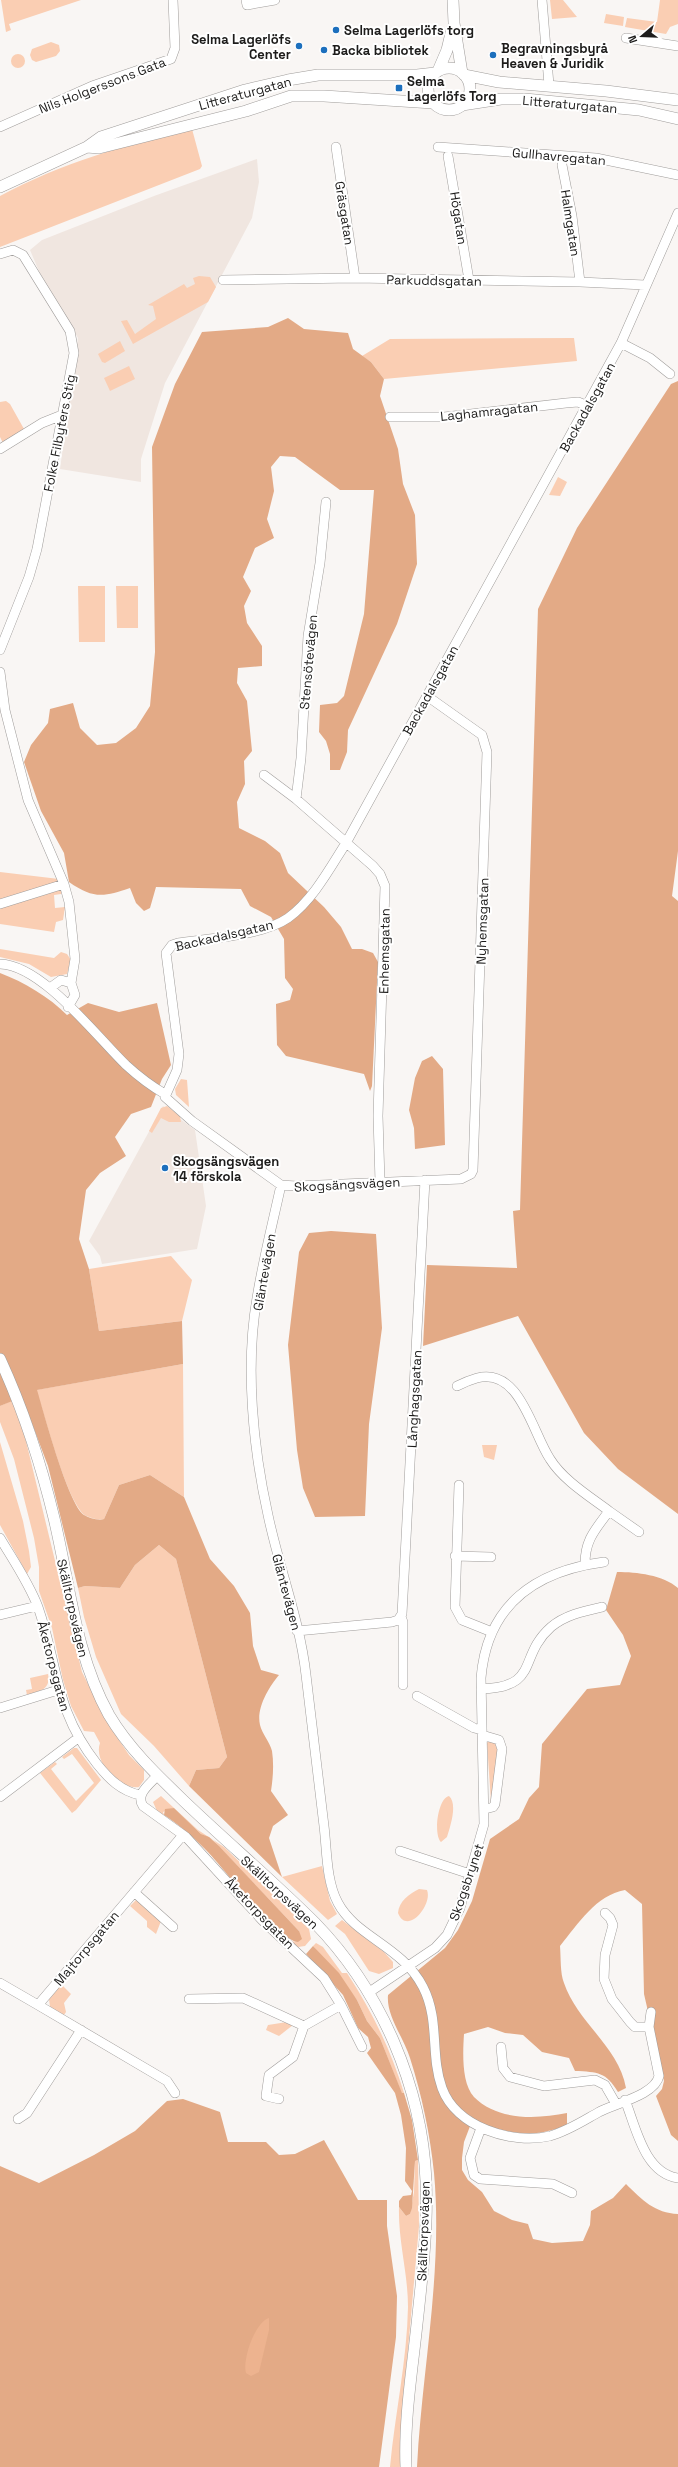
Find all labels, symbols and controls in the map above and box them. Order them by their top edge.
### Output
north arrow [622,16,662,56]
place label: Selma Lagerlöfs torg [344,22,474,39]
marker: Selma Lagerlöfs torg [331,25,341,35]
place label: Selma Lagerlöfs Center [191,31,291,63]
text: N [625,33,640,45]
place label: Begravningsbyrå Heaven & Juridik [501,40,609,72]
marker: Selma Lagerlöfs Center [294,41,304,51]
place label: Backa bibliotek [332,42,430,59]
marker: Backa bibliotek [319,45,329,55]
marker: Begravningsbyrå Heaven & Juridik [488,50,498,60]
street label: Nils Holgerssons Gata [36,53,169,118]
street label: Litteraturgatan [197,73,293,114]
place label: Selma Lagerlöfs Torg [407,73,497,105]
marker: Selma Lagerlöfs Torg [394,83,404,93]
street label: Litteraturgatan [522,92,618,117]
street label: Gullhavregatan [511,144,607,169]
street label: Gräsgatan [331,180,358,246]
street label: Halmgatan [557,189,584,258]
street label: Högatan [446,190,471,246]
street label: Parkuddsgatan [386,271,482,290]
street label: Backadalsgatan [556,359,619,455]
street label: Folke Filbyters Stig [40,373,79,493]
street label: Laghamragatan [439,398,539,425]
street label: Stensötevägen [296,614,321,710]
street label: Backadalsgatan [399,642,462,738]
street label: Nyhemsgatan [472,877,493,965]
street label: Enhemsgatan [375,908,394,994]
street label: Backadalsgatan [173,916,275,955]
place label: Skogsängsvägen 14 förskola [173,1153,279,1185]
marker: Skogsängsvägen 14 förskola [160,1163,170,1173]
street label: Skogsängsvägen [293,1173,401,1196]
street label: Gläntevägen [249,1232,280,1312]
street label: Långhagsgatan [403,1350,426,1448]
street label: Gläntevägen [268,1552,305,1632]
street label: Skälltorpsvägen [53,1557,92,1659]
street label: Åketorpsgatan [33,1619,74,1713]
street label: Skogsbrynet [445,1841,488,1923]
street label: Skälltorpsvägen [237,1852,322,1933]
street label: Åketorpsgatan [221,1874,298,1953]
street label: Majtorpsgatan [50,1907,123,1989]
street label: Skälltorpsvägen [413,2181,434,2282]

